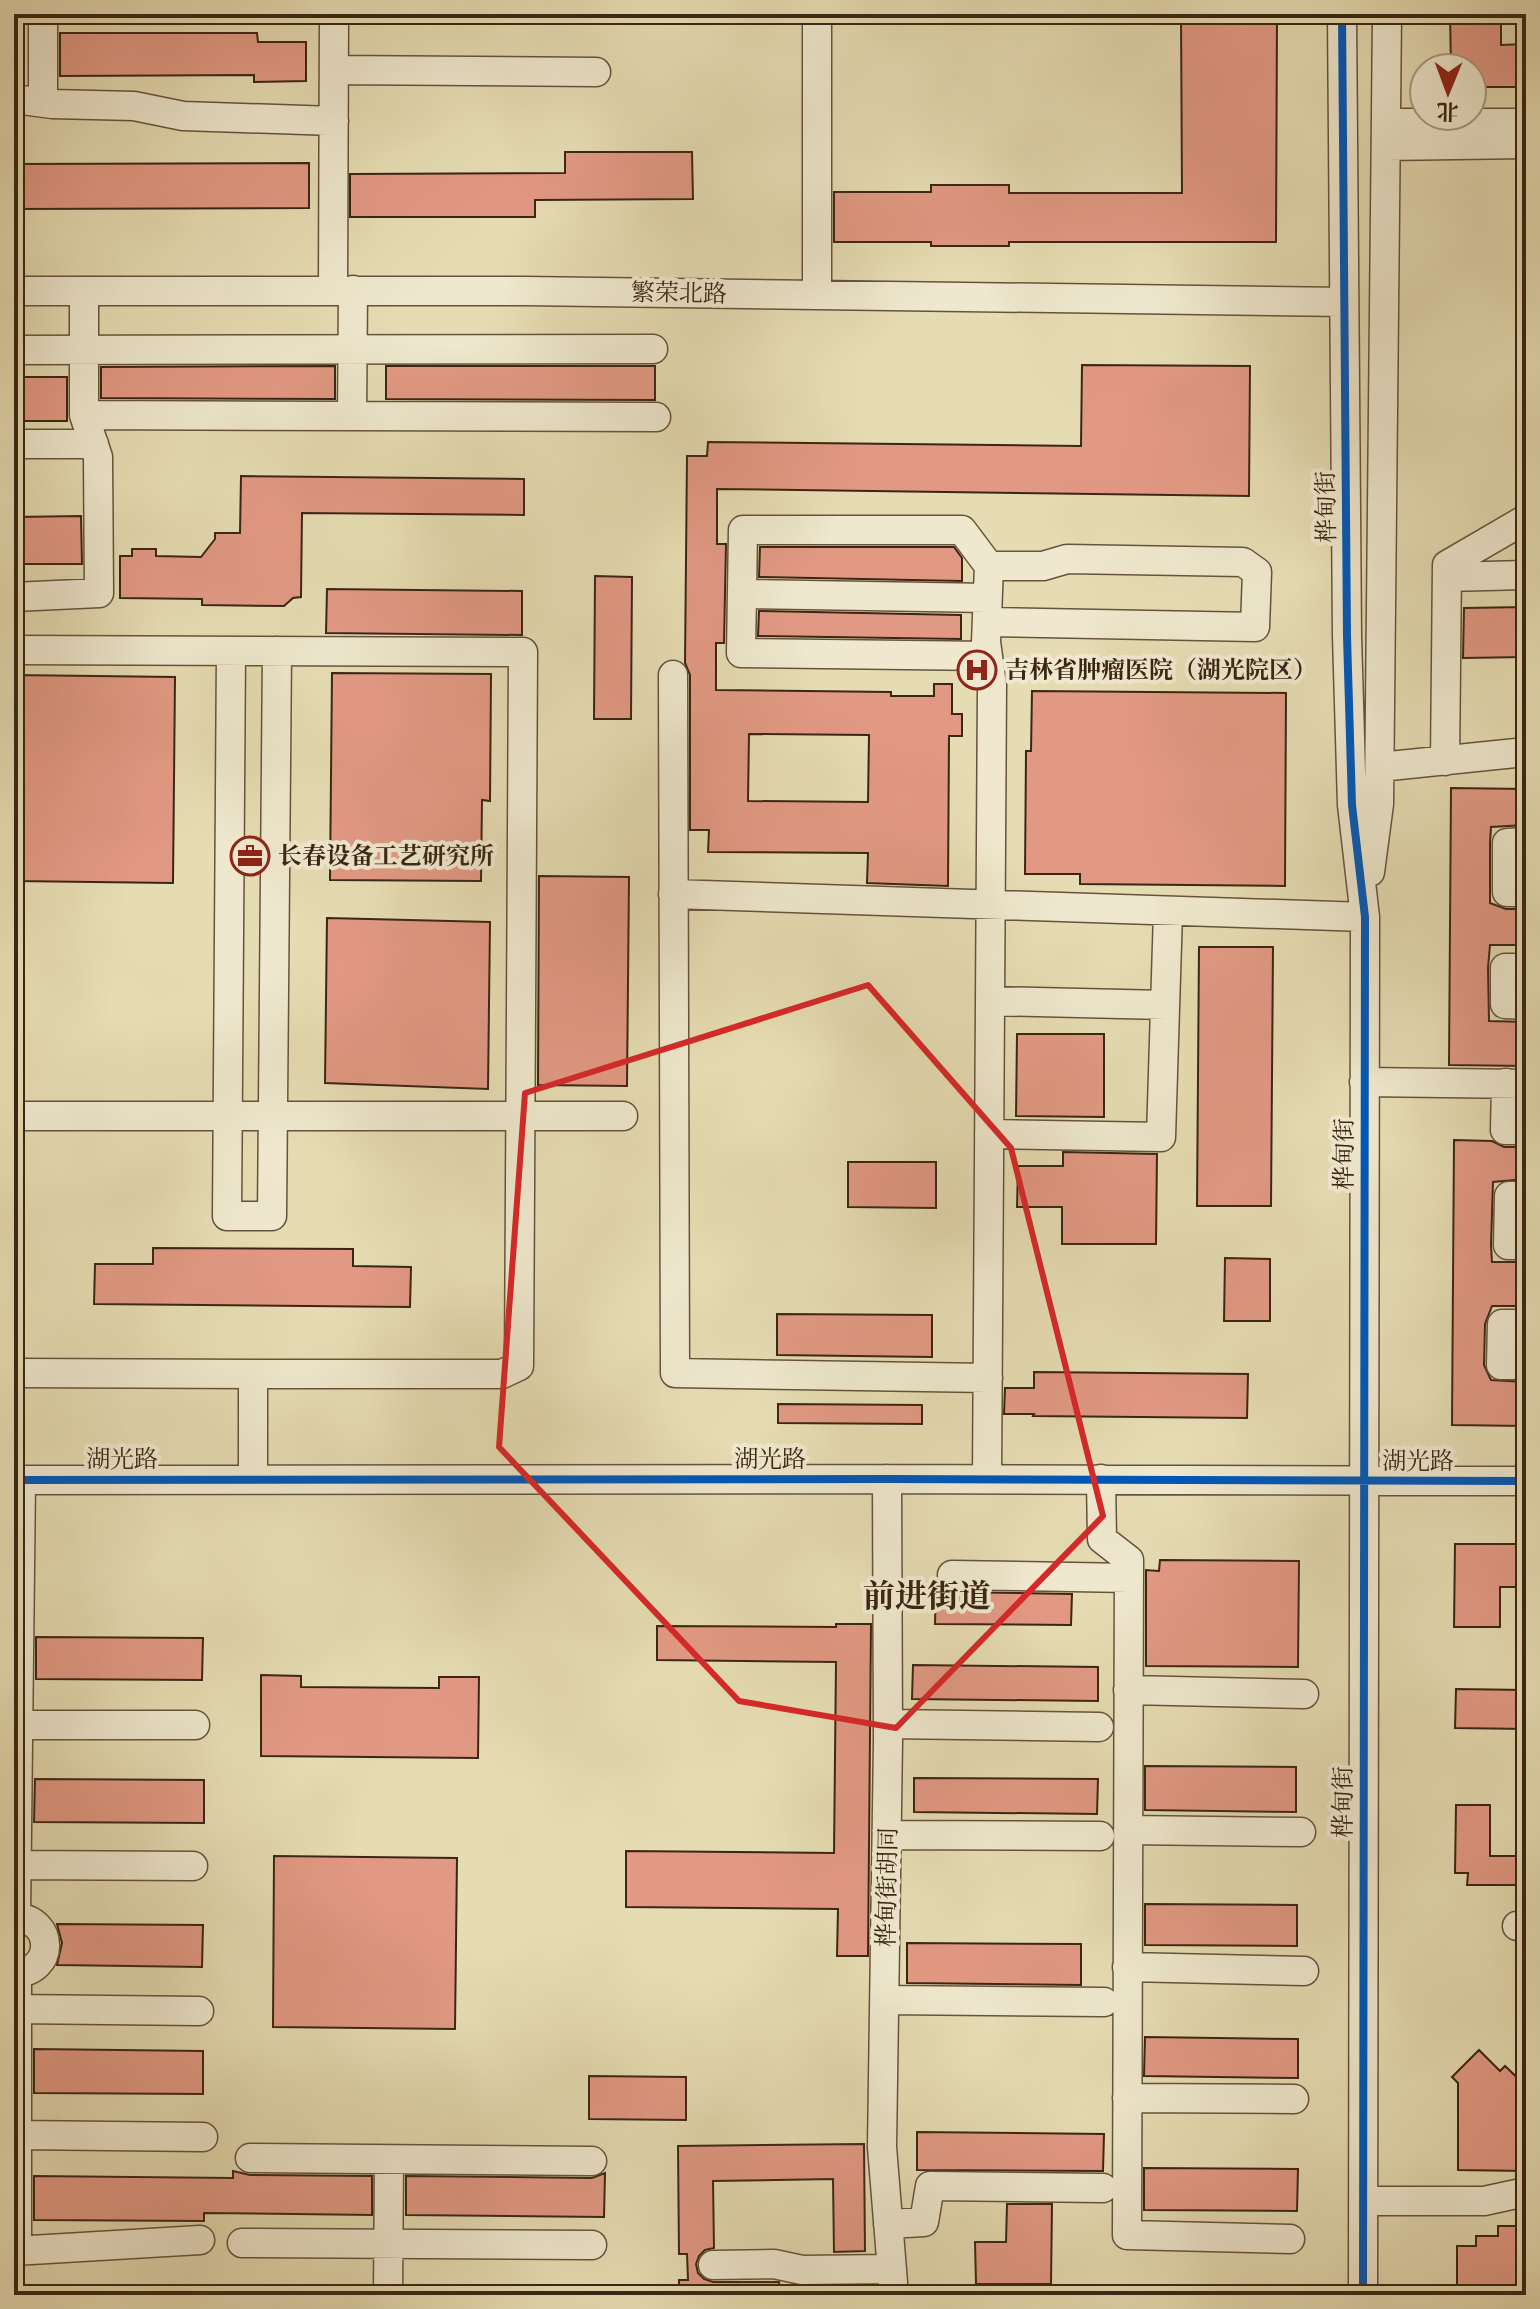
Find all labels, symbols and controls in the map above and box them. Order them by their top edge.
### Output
north arrow [1408,52,1488,132]
text: 北 [1436,97,1459,125]
street label: 繁荣北路 [631,277,727,310]
street label: 桦甸街 [1310,471,1343,543]
hospital icon: 吉林省肿瘤医院（湖光院区） [956,649,998,691]
place label: 吉林省肿瘤医院（湖光院区） [1005,655,1317,686]
office icon: 长春设备工艺研究所 [229,835,271,877]
place label: 长春设备工艺研究所 [278,841,494,872]
street label: 桦甸街 [1329,1118,1360,1190]
street label: 湖光路 [86,1444,158,1475]
street label: 湖光路 [734,1444,806,1475]
street label: 湖光路 [1382,1446,1454,1477]
district label: 前进街道 [863,1577,991,1617]
street label: 桦甸街 [1328,1766,1359,1838]
street label: 桦甸街胡同 [871,1827,904,1947]

